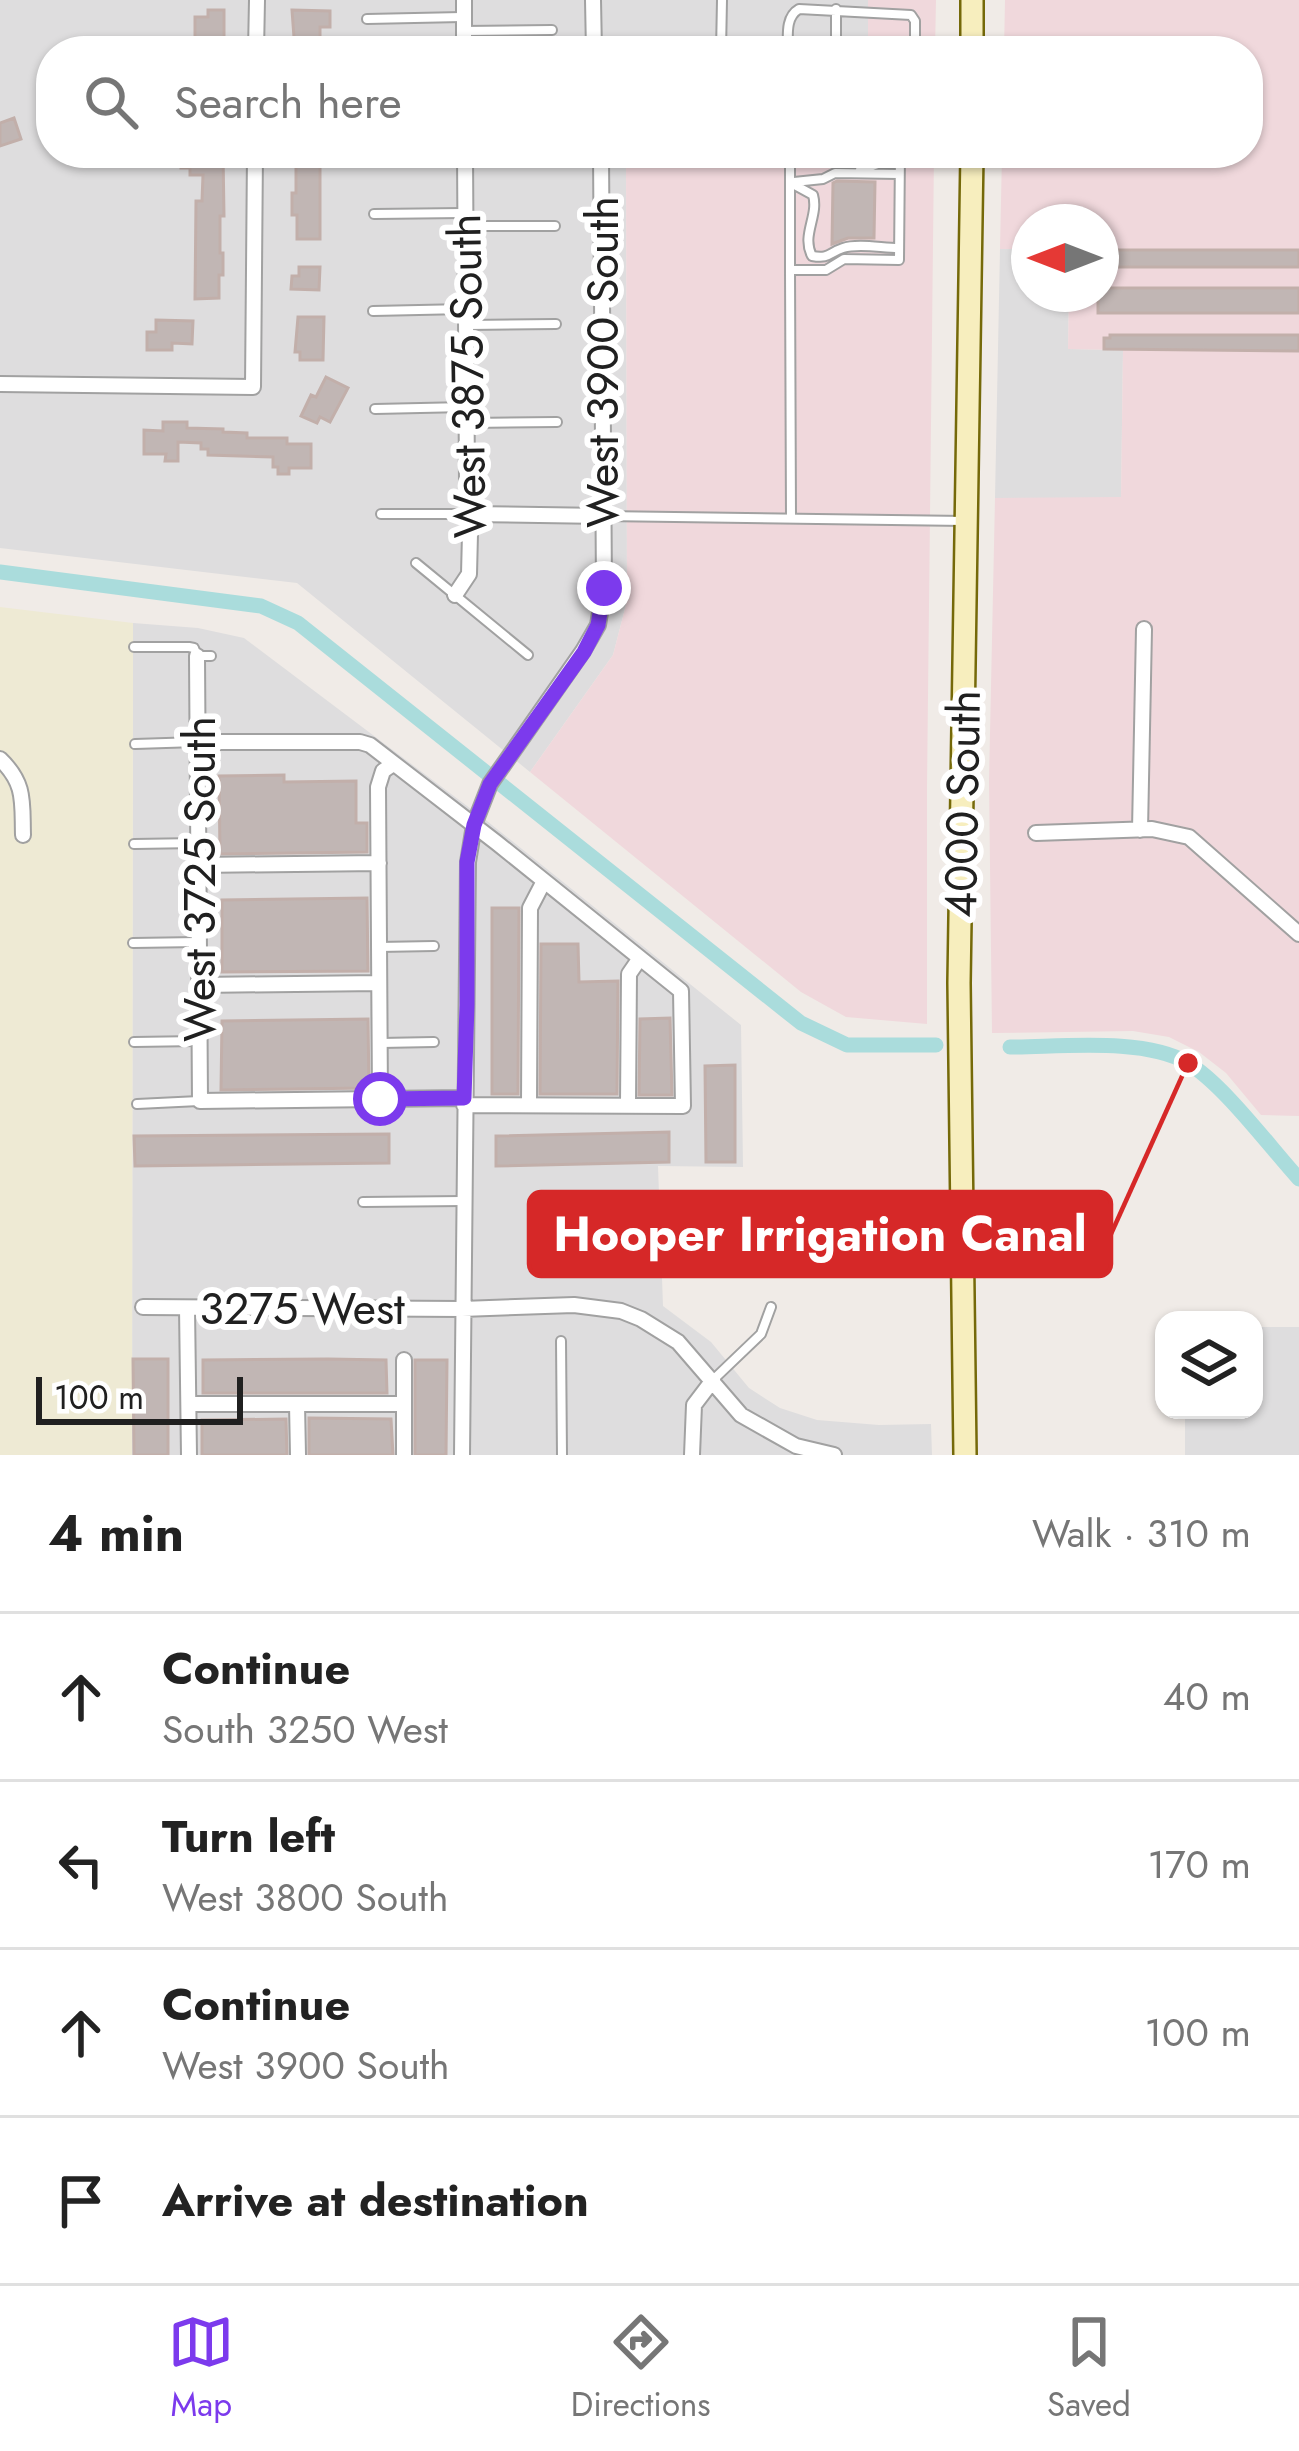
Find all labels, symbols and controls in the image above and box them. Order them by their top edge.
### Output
search box [36,36,1263,168]
icon: search [78,69,144,135]
text: Search here [174,70,402,135]
street label: West 3900 South [570,196,635,528]
north arrow [1011,204,1119,312]
street label: West 3875 South [432,213,503,539]
route end [577,561,631,615]
street label: 4000 South [928,689,997,919]
street label: West 3725 South [167,716,232,1042]
route start [353,1072,407,1126]
callout: Hooper Irrigation Canal [529,1192,1111,1276]
text: Hooper Irrigation Canal [553,1200,1087,1269]
street label: 3275 West [199,1276,405,1341]
map controls [1155,1311,1263,1419]
button: layers [1155,1311,1263,1419]
scale bar [36,1371,243,1424]
text: 100 m [54,1374,144,1421]
text: 4 min [48,1496,184,1570]
text: Walk · 310 m [1032,1505,1251,1562]
text: Continue [162,1636,350,1701]
icon: ahead [48,1664,114,1730]
text: 40 m [1163,1668,1251,1725]
text: South 3250 West [162,1701,448,1758]
text: Turn left [162,1804,335,1869]
icon: left [48,1832,114,1898]
text: 170 m [1147,1836,1251,1893]
text: West 3800 South [162,1869,448,1926]
text: Continue [162,1972,350,2037]
icon: ahead [48,2000,114,2066]
text: 100 m [1145,2004,1251,2061]
text: West 3900 South [162,2037,450,2094]
icon: arrive [48,2168,114,2234]
text: Arrive at destination [162,2168,589,2233]
tab: Map [168,2309,234,2428]
tab: Directions [571,2309,711,2428]
tab: Saved [1047,2309,1131,2428]

